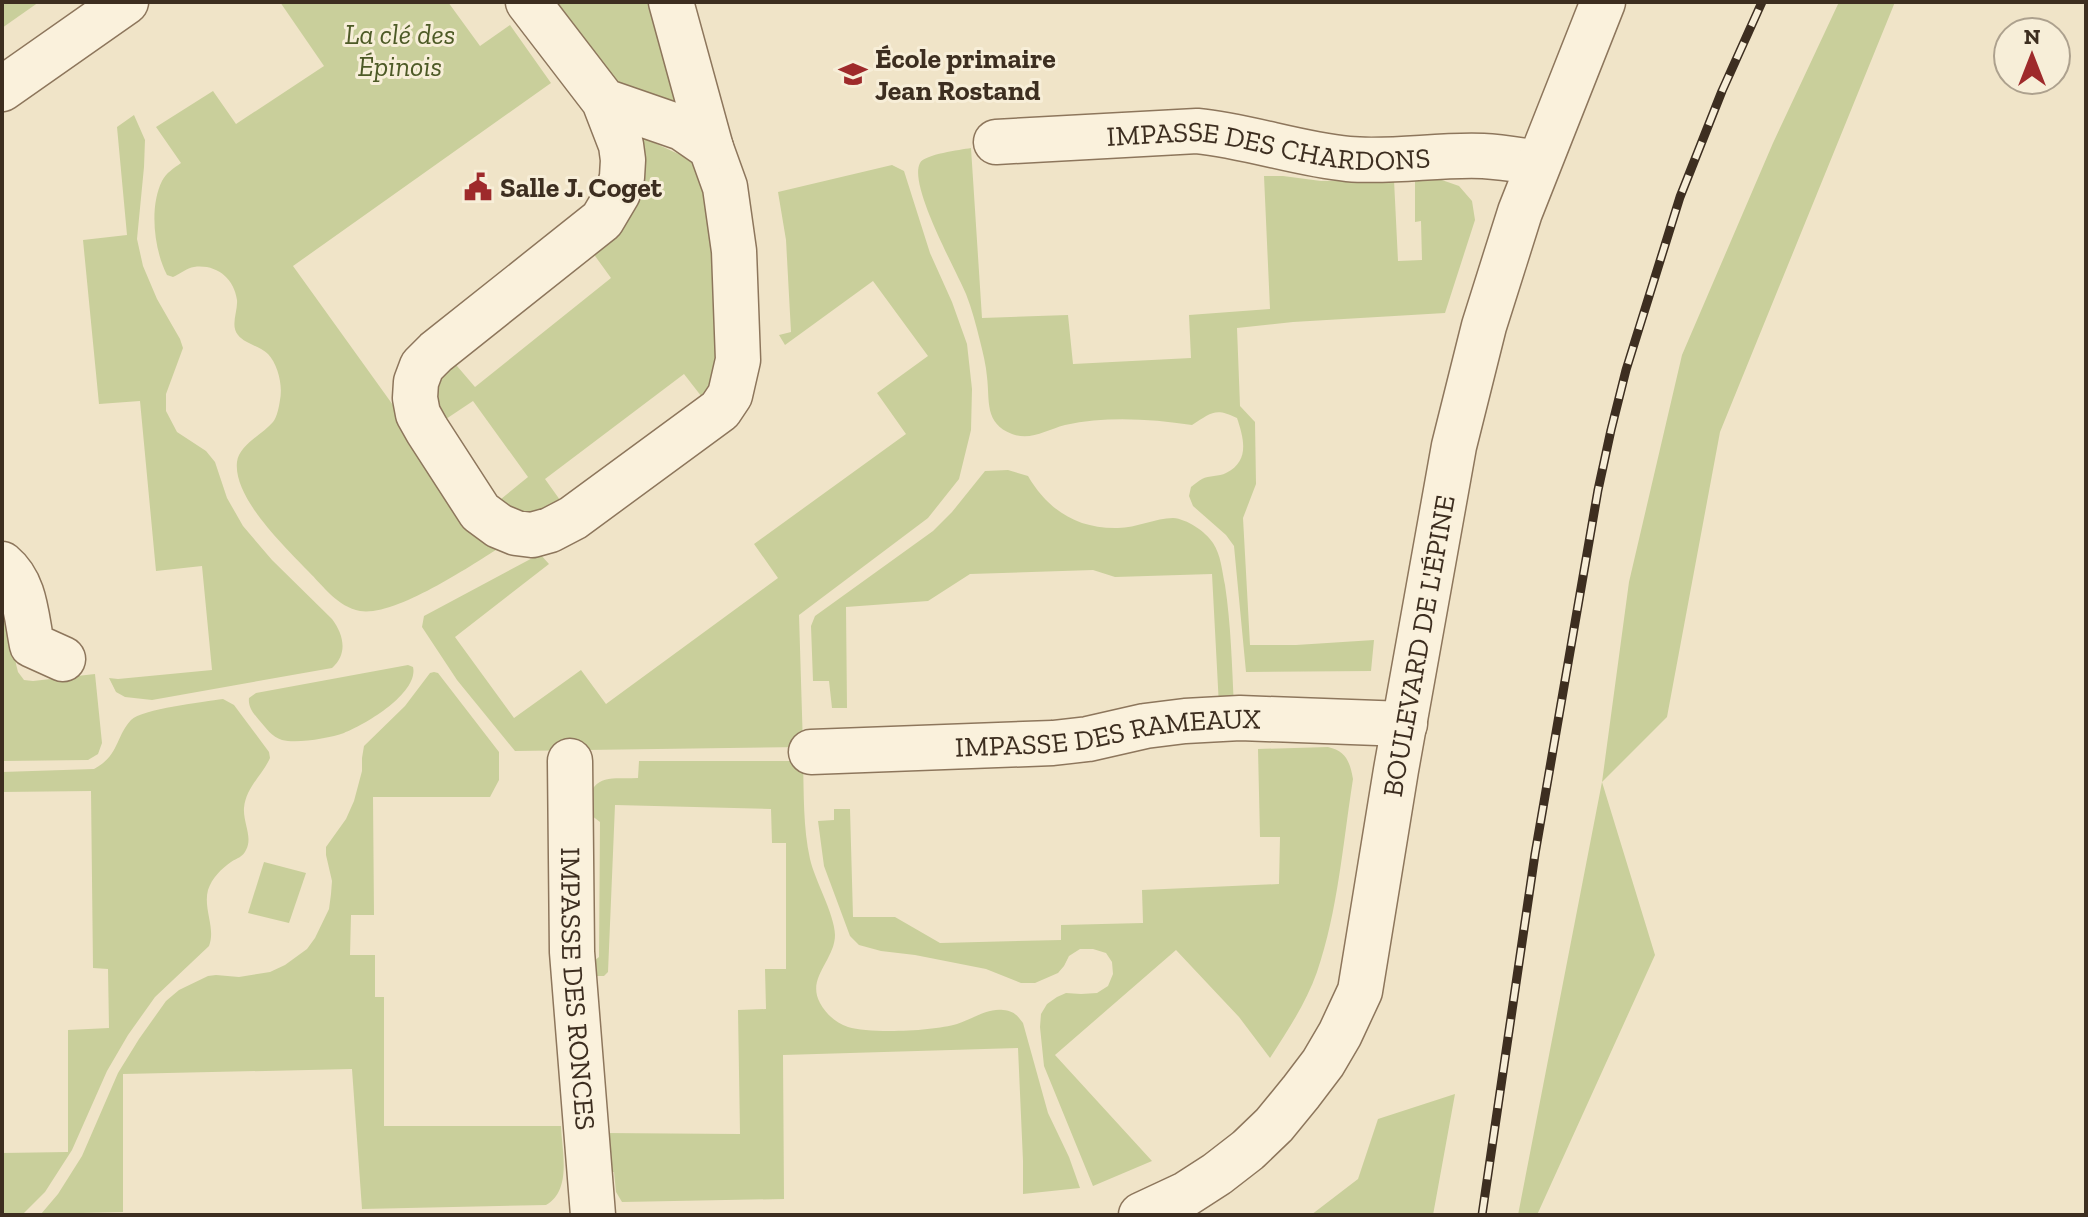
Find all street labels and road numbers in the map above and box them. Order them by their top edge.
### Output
street label: IMPASSE DES CHARDONS [1106,114,1431,177]
street label: BOULEVARD DE L'ÉPINE [1375,492,1461,799]
street label: IMPASSE DES RAMEAUX [954,701,1262,763]
street label: IMPASSE DES RONCES [554,847,603,1131]

